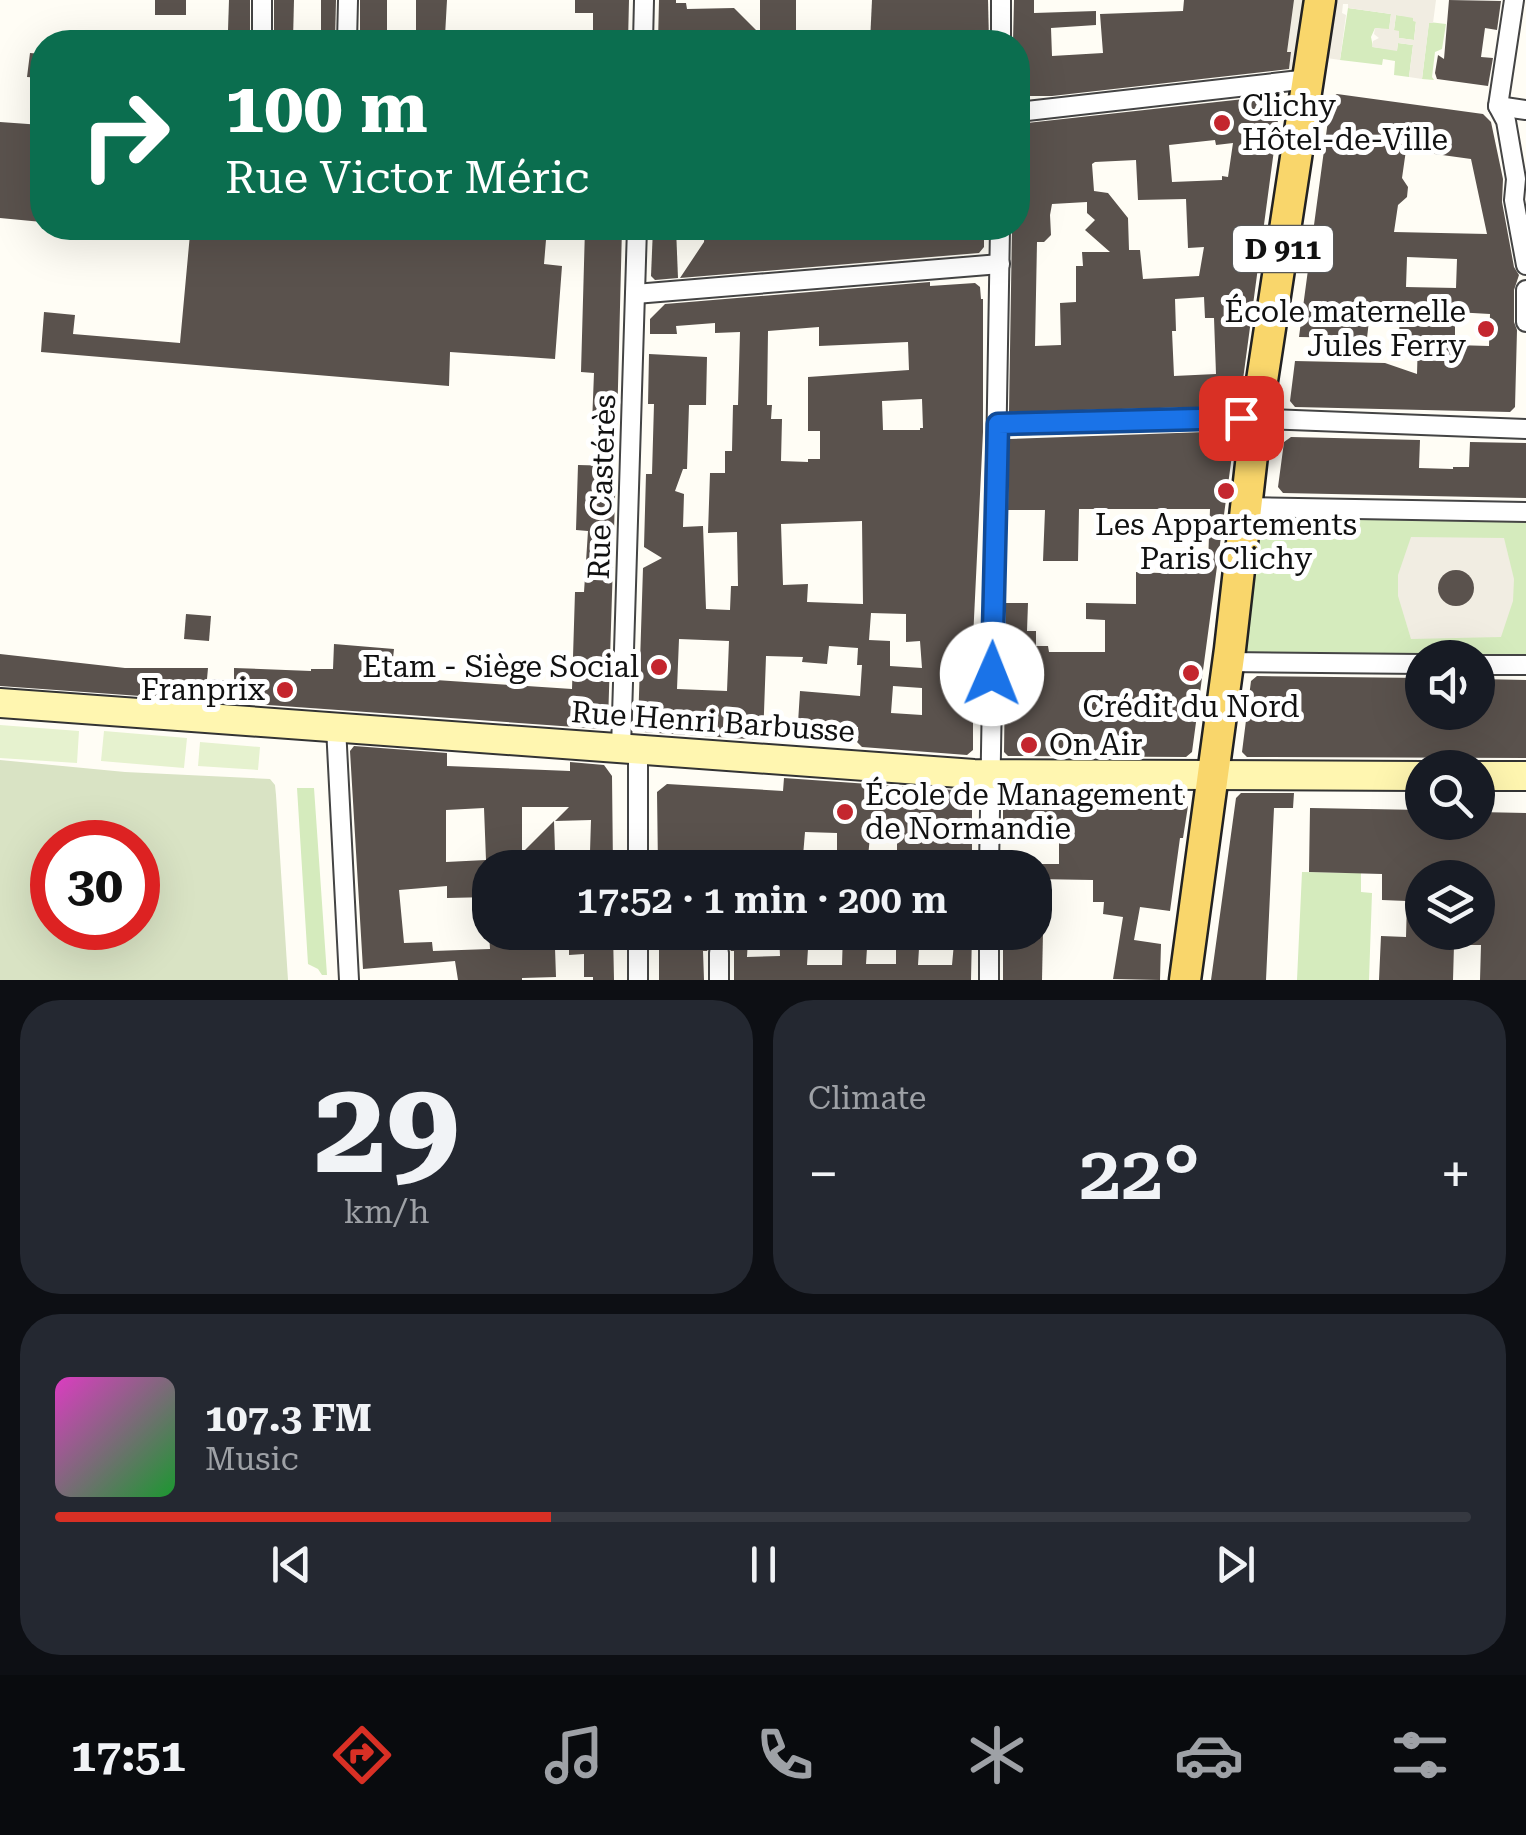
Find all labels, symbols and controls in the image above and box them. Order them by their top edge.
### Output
text: 100 m [225,67,428,149]
icon: right [60,70,190,200]
place label: Clichy Hôtel-de-Ville [1242,88,1448,157]
marker: Clichy Hôtel-de-Ville [1211,112,1233,134]
text: Rue Victor Méric [225,151,590,204]
road number: D 911 [1233,226,1333,272]
place label: École maternelle Jules Ferry [1225,293,1466,363]
marker: École maternelle Jules Ferry [1475,318,1497,340]
pin [1199,376,1284,461]
icon: arrive [1214,391,1269,446]
street label: Rue Castérès [581,394,622,580]
marker: Les Appartements Paris Clichy [1215,480,1237,502]
place label: Les Appartements Paris Clichy [1095,507,1357,576]
position arrow [940,622,1044,726]
map controls [1405,640,1495,950]
button: sound [1405,640,1495,730]
place label: Etam - Siège Social [362,649,639,684]
marker: Etam - Siège Social [648,656,670,678]
marker: Crédit du Nord [1180,662,1202,684]
place label: Franprix [141,672,266,707]
marker: Franprix [274,679,296,701]
place label: Crédit du Nord [1083,689,1299,724]
street label: Rue Henri Barbusse [570,694,856,749]
place label: On Air [1049,727,1143,762]
marker: On Air [1018,734,1040,756]
button: search [1405,750,1495,840]
place label: École de Management de Normandie [865,776,1183,846]
marker: École de Management de Normandie [834,801,856,823]
speed limit sign: 30 [30,820,160,950]
button: layers [1405,860,1495,950]
text: 17:52 · 1 min · 200 m [577,878,948,922]
text: 29 [314,1051,459,1204]
text: Climate [808,1079,926,1117]
text: 22° [1079,1129,1200,1217]
text: − [808,1142,839,1206]
text: + [1440,1142,1471,1206]
text: km/h [344,1193,429,1231]
text: 107.3 FM [205,1396,372,1440]
text: Music [205,1440,299,1478]
icon: previous [264,1537,319,1592]
icon: pause [736,1537,791,1592]
icon: next [1208,1537,1263,1592]
icon: directions [327,1720,397,1790]
icon: music [539,1720,609,1790]
icon: phone [750,1720,820,1790]
icon: climate [962,1720,1032,1790]
icon: car [1174,1720,1244,1790]
icon: filters [1385,1720,1455,1790]
text: 17:51 [71,1729,186,1782]

